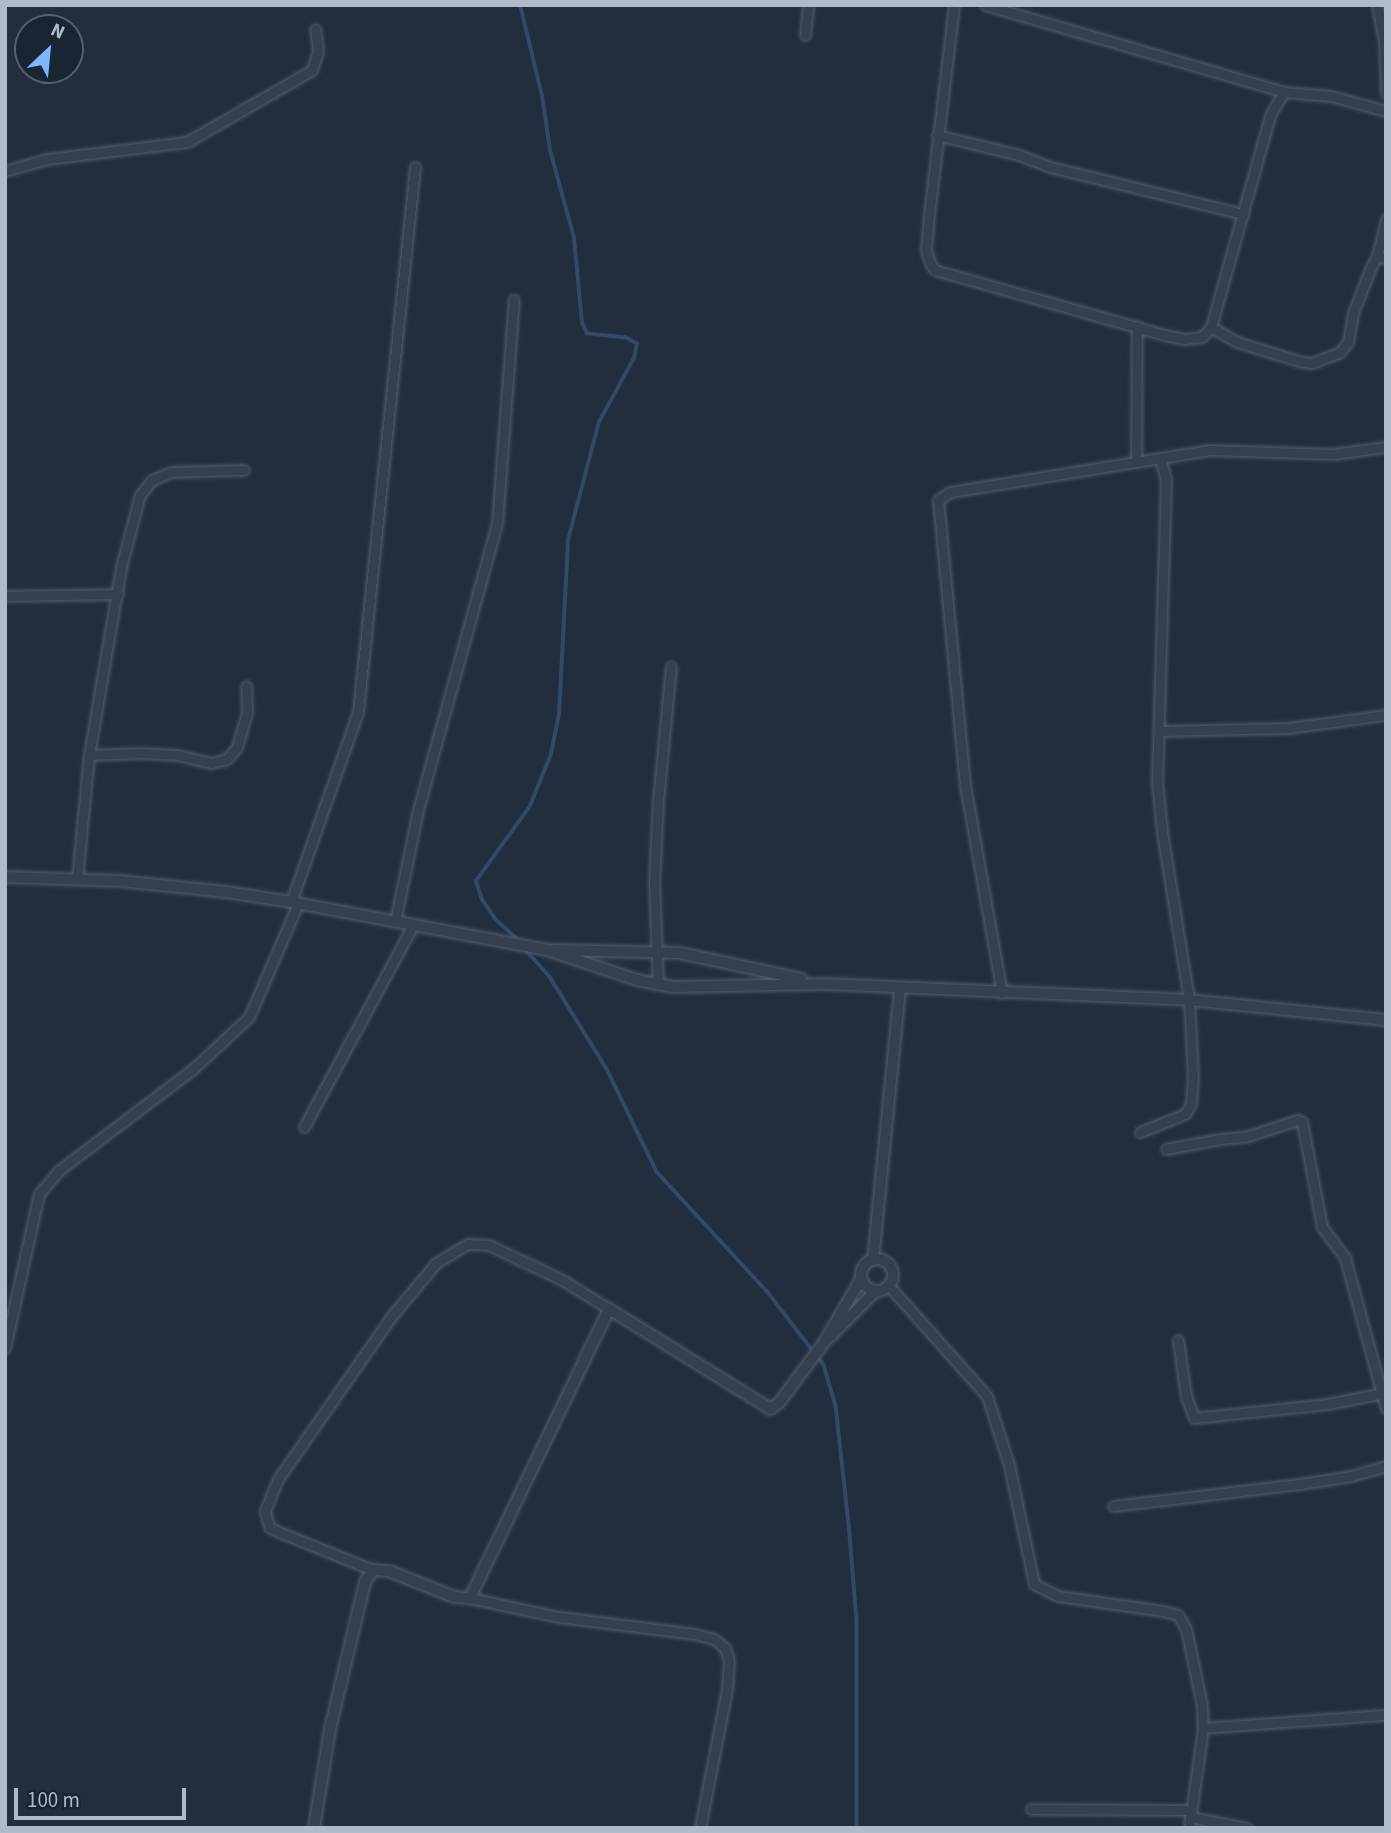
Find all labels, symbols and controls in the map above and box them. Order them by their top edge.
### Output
north arrow [14,14,84,84]
text: N [46,17,69,46]
scale bar [18,1773,189,1817]
text: 100 m [27,1785,80,1815]

